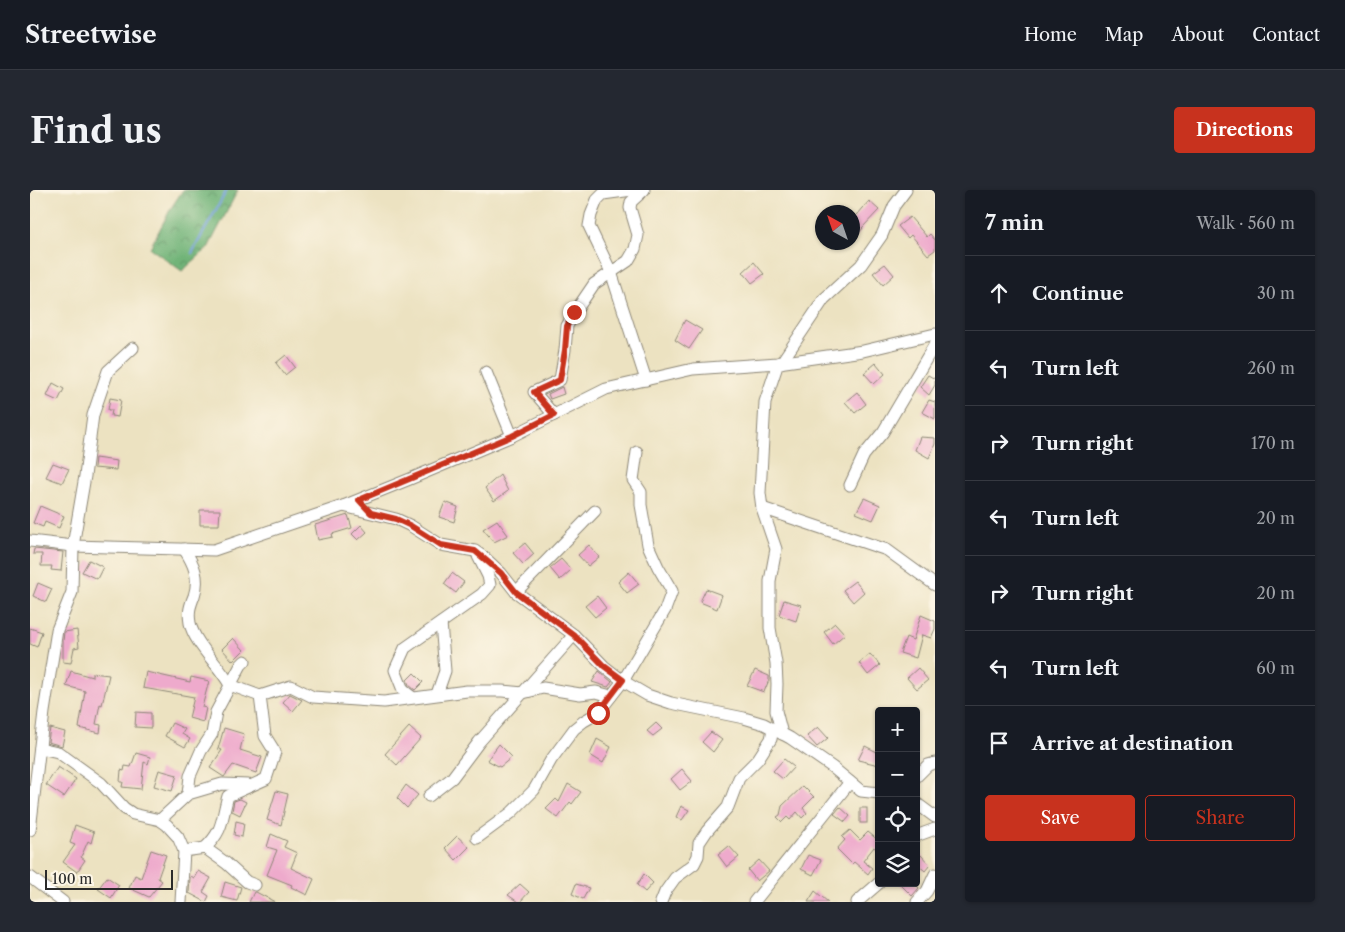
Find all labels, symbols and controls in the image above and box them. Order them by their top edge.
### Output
text: Streetwise [25,20,157,49]
text: Home [1024,24,1077,46]
text: Map [1105,24,1143,46]
text: About [1171,24,1224,46]
text: Contact [1252,24,1320,46]
button: Directions [1174,107,1315,153]
text: Find us [30,109,162,152]
north arrow [815,205,860,250]
text: 7 min [985,210,1044,235]
text: Walk · 560 m [1196,213,1295,233]
icon: ahead [985,279,1013,307]
text: Continue [1032,282,1124,305]
text: 30 m [1257,283,1295,303]
route end [563,301,586,324]
icon: left [985,354,1013,382]
text: Turn left [1032,357,1119,380]
text: 260 m [1247,358,1295,378]
icon: right [985,429,1013,457]
text: Turn right [1032,432,1133,455]
text: 170 m [1251,433,1295,453]
icon: left [985,504,1013,532]
text: Turn left [1032,507,1119,530]
text: 20 m [1256,508,1295,528]
icon: right [985,579,1013,607]
text: Turn right [1032,582,1133,605]
text: 20 m [1256,583,1295,603]
icon: left [985,654,1013,682]
text: Turn left [1032,657,1119,680]
text: 60 m [1256,658,1295,678]
route start [587,702,610,725]
map controls [875,707,920,887]
button: + [875,707,920,752]
icon: arrive [985,729,1013,757]
text: Arrive at destination [1032,732,1233,755]
button: − [875,752,920,797]
button: Save [985,795,1135,841]
button: Share [1145,795,1295,841]
button: locate [875,797,920,842]
button: layers [875,842,920,887]
scale bar [45,867,172,890]
text: 100 m [52,870,92,888]

